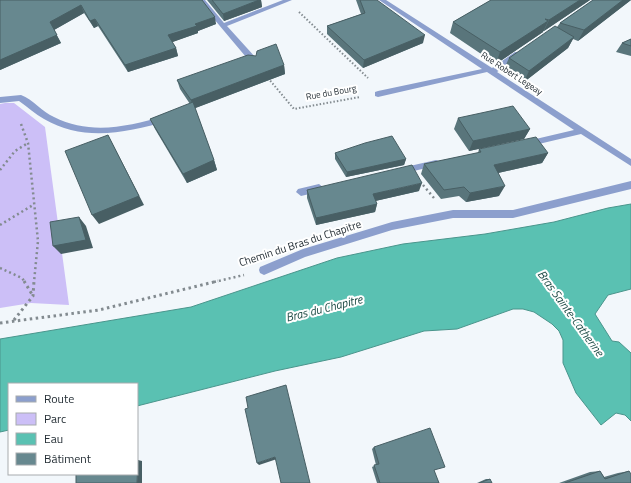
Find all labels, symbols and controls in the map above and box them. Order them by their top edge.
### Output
street label: Rue Robert Legeay [479,48,546,98]
street label: Rue du Bourg [305,81,358,103]
street label: Chemin du Bras du Chapitre [237,215,364,270]
water label: Bras Sainte-Catherine [533,266,610,361]
water label: Bras du Chapitre [284,289,366,327]
legend [8,383,138,475]
text: Route [44,389,74,408]
text: Parc [44,409,66,428]
text: Eau [44,429,63,448]
text: Bâtiment [44,449,92,468]

